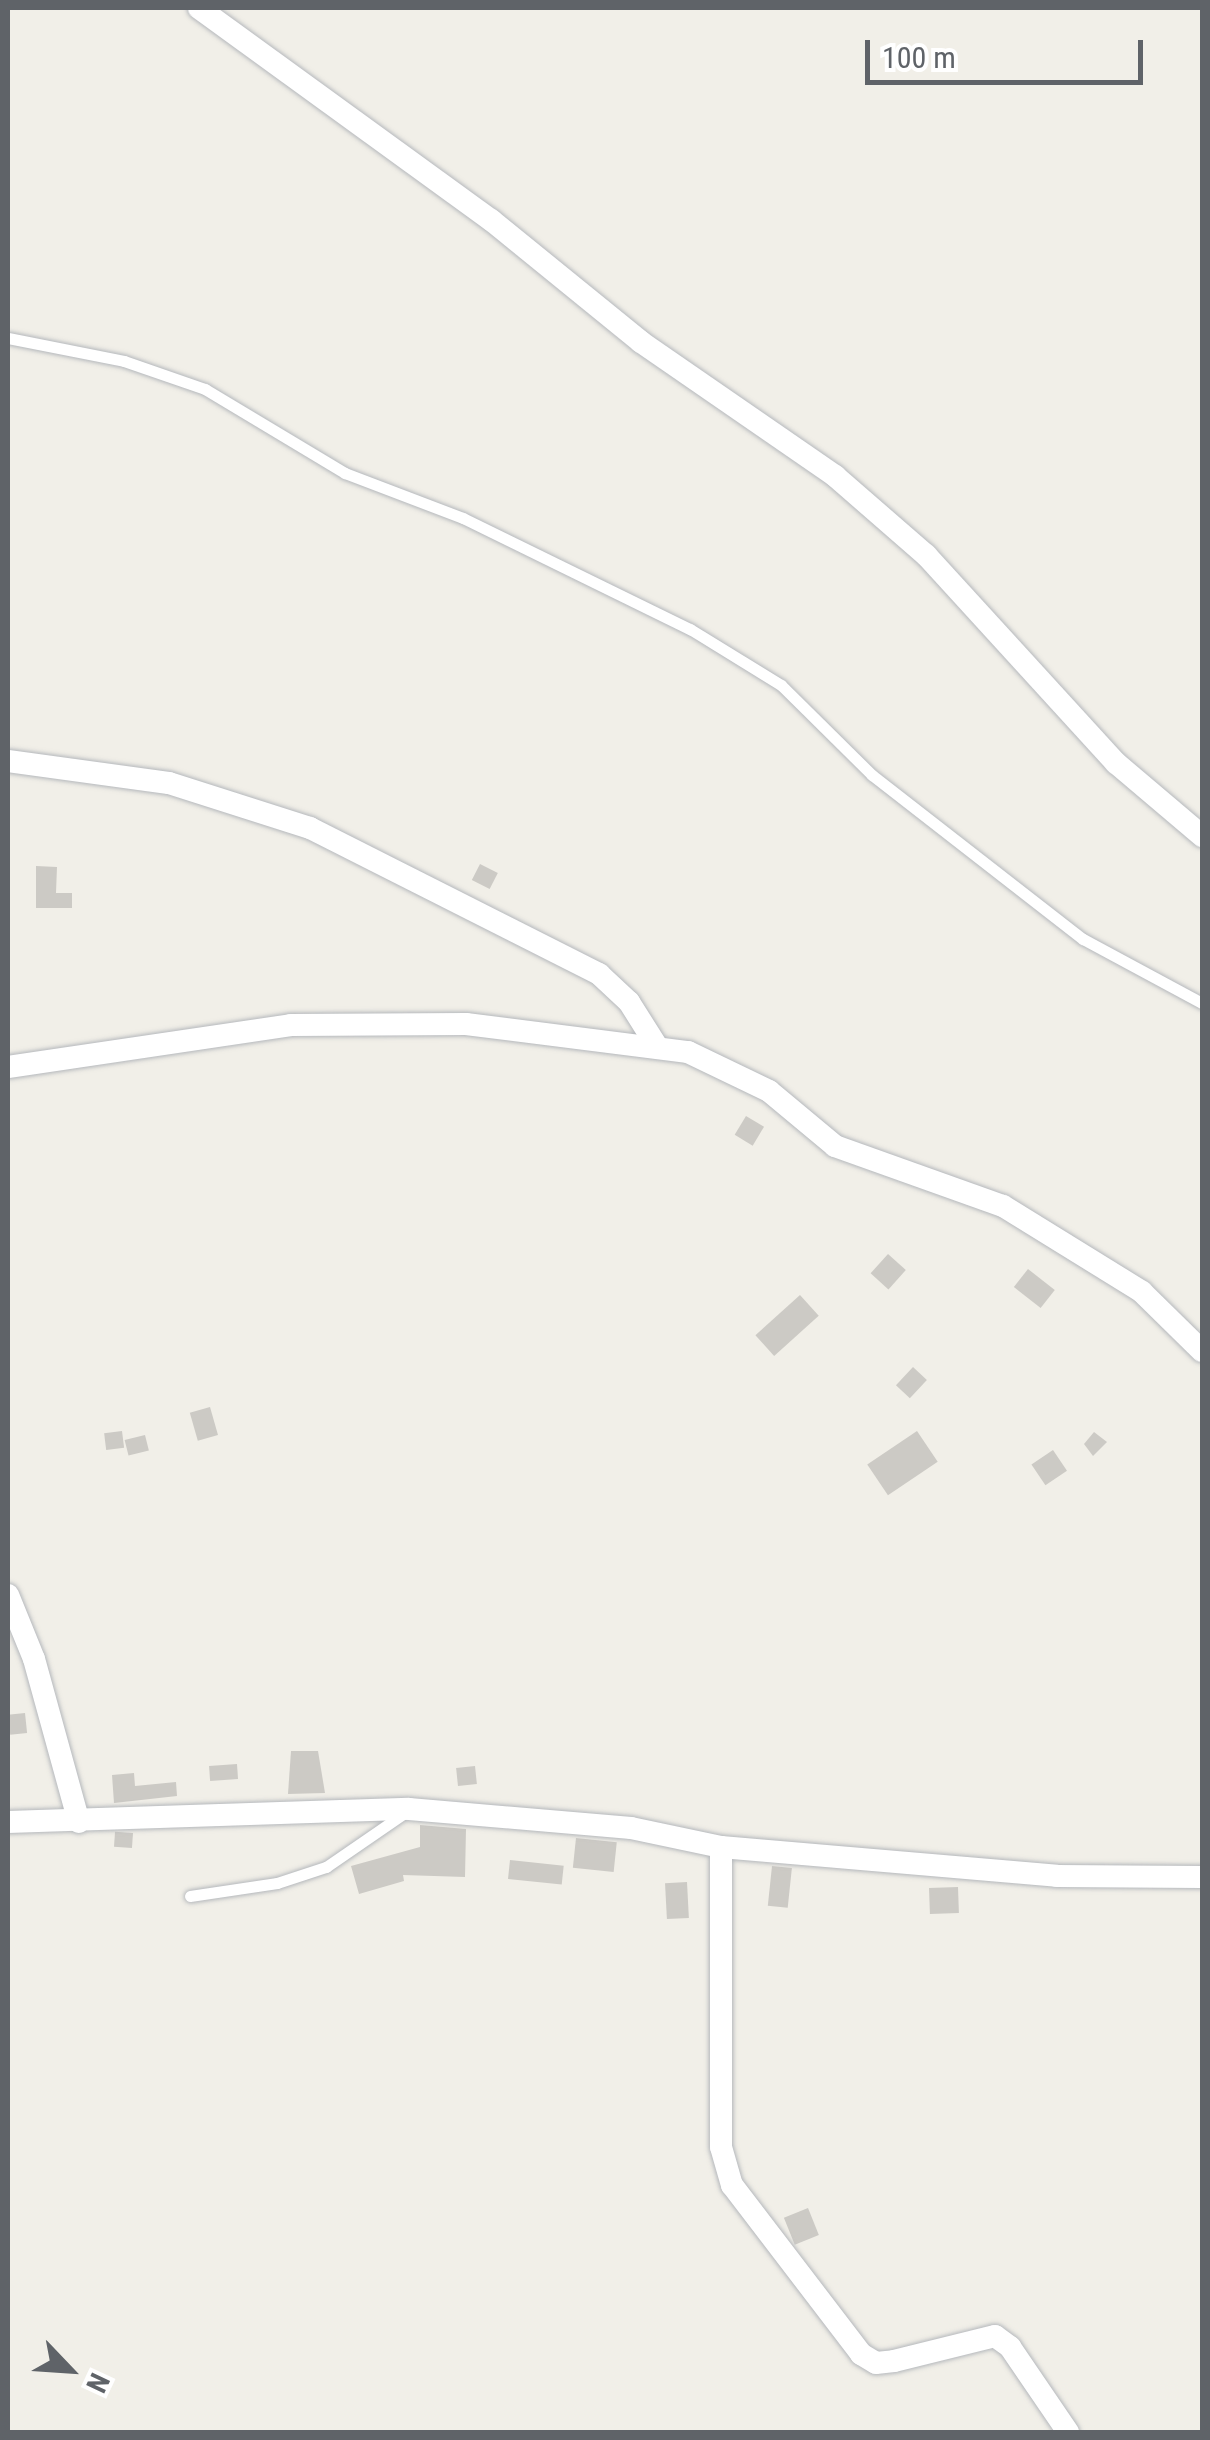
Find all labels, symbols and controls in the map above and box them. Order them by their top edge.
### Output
scale bar [870,20,1148,82]
text: 100 m [882,40,956,75]
north arrow [20,2320,120,2420]
text: N [79,2368,116,2398]

